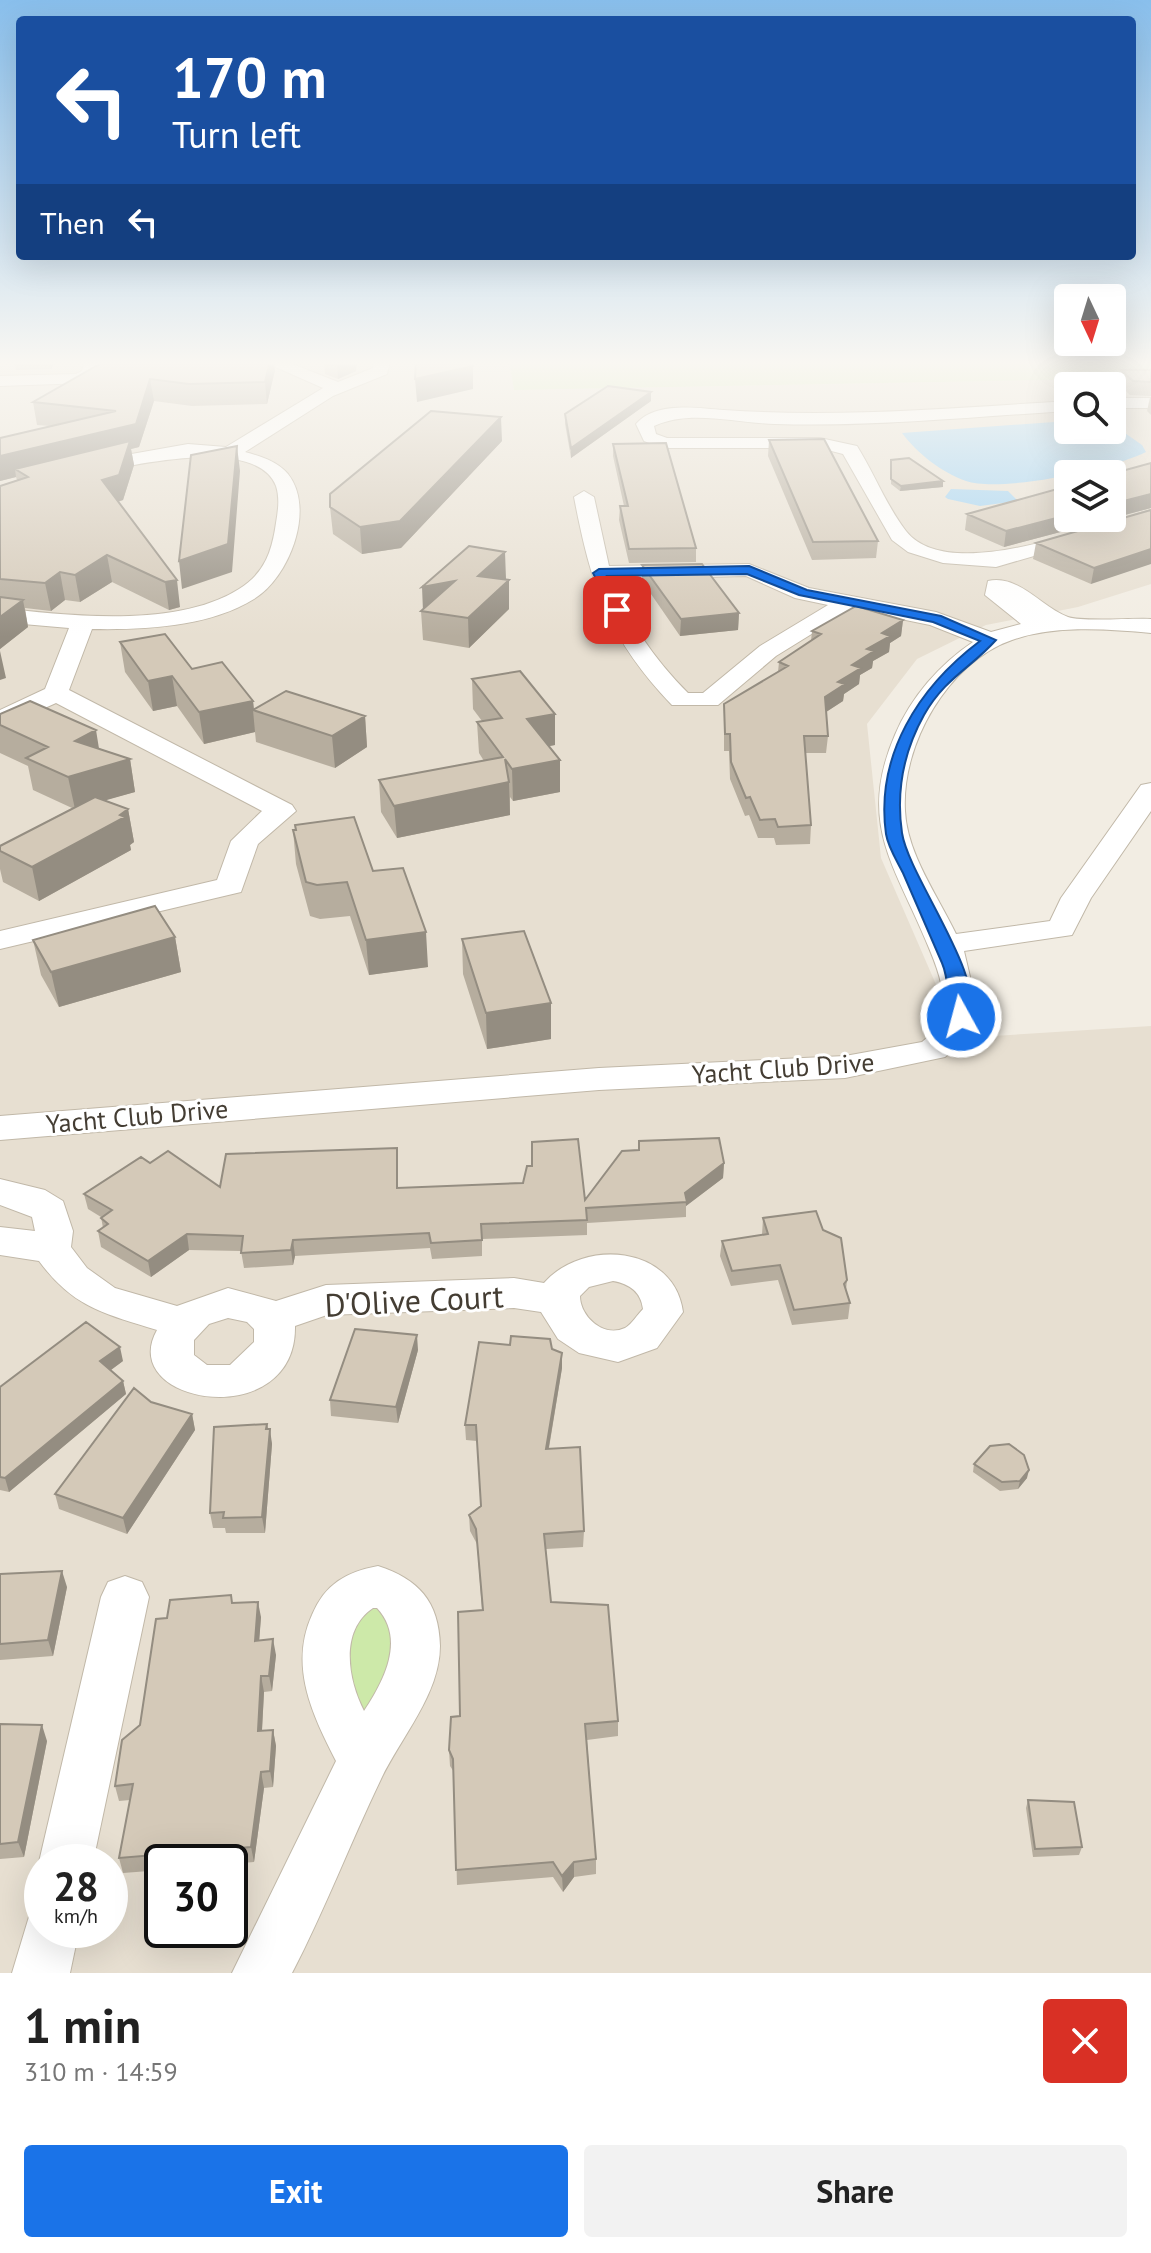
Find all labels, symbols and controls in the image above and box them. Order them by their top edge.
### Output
text: 170 m [172,41,327,113]
icon: left [40,48,144,152]
text: Turn left [172,111,301,158]
icon: left [121,200,165,244]
text: Then [40,203,105,242]
north arrow [1054,284,1126,356]
map controls [1054,284,1126,532]
button: search [1054,372,1126,444]
button: layers [1054,460,1126,532]
pin [583,576,651,644]
icon: arrive [595,588,639,632]
position arrow [919,975,1003,1059]
street label: Yacht Club Drive [691,1045,875,1091]
street label: Yacht Club Drive [44,1092,230,1140]
street label: D'Olive Court [323,1274,505,1326]
speed limit sign: 30 [144,1844,248,1948]
text: 28 [53,1860,99,1912]
text: km/h [54,1903,98,1929]
text: 1 min [24,1994,141,2056]
button: close [1043,1999,1127,2083]
text: 310 m · 14:59 [24,2055,178,2088]
button: Exit [24,2145,568,2237]
button: Share [584,2145,1127,2237]

